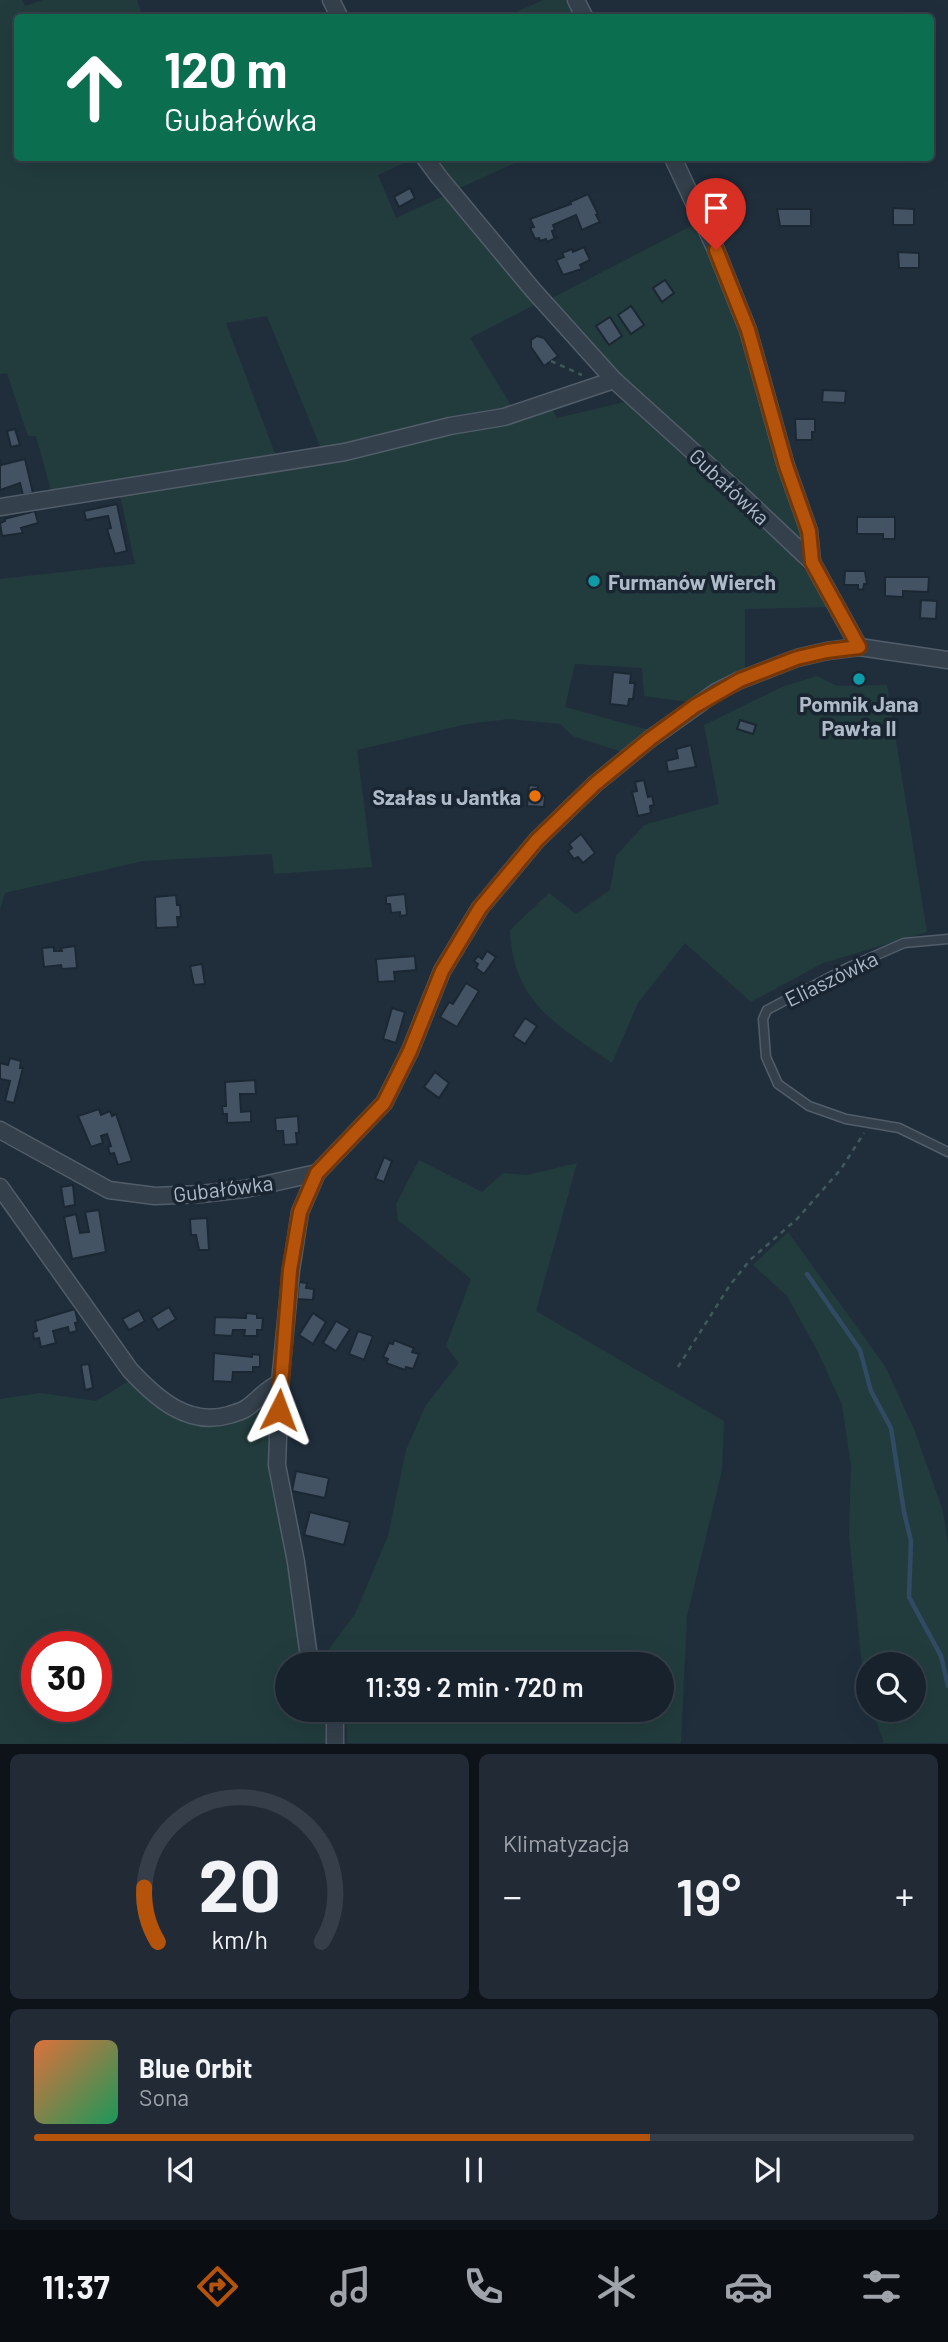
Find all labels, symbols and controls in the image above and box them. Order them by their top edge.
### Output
text: 120 m [164,39,287,98]
icon: ahead [49,42,140,133]
text: Gubałówka [164,99,317,137]
pin [686,178,746,250]
icon: arrive [697,189,735,227]
street label: Gubałówka [685,443,775,529]
place label: Furmanów Wierch [608,569,776,594]
marker: Furmanów Wierch [586,573,602,589]
marker: Pomnik Jana Pawła II [851,671,867,687]
place label: Pomnik Jana Pawła II [799,691,919,740]
place label: Szałas u Jantka [373,784,521,809]
marker: Szałas u Jantka [527,788,543,804]
street label: Eliaszówka [781,945,881,1011]
street label: Gubałówka [172,1169,274,1207]
position arrow [242,1373,316,1447]
speed limit sign: 30 [21,1631,112,1722]
map controls [856,1652,926,1722]
button: search [856,1652,926,1722]
text: 11:39 · 2 min · 720 m [365,1671,584,1702]
text: Klimatyzacja [503,1829,629,1857]
text: 20 [198,1840,281,1928]
text: 19° [676,1864,741,1926]
text: − [503,1872,522,1918]
text: + [895,1872,914,1918]
text: km/h [211,1924,268,1954]
text: Blue Orbit [139,2052,252,2083]
text: Sona [139,2083,189,2111]
icon: previous [162,2151,200,2189]
icon: pause [455,2151,493,2189]
icon: next [748,2151,786,2189]
icon: directions [193,2262,242,2311]
icon: music [326,2262,375,2311]
icon: phone [459,2262,508,2311]
icon: climate [592,2262,641,2311]
icon: car [724,2262,773,2311]
icon: filters [857,2262,906,2311]
text: 11:37 [42,2267,110,2305]

